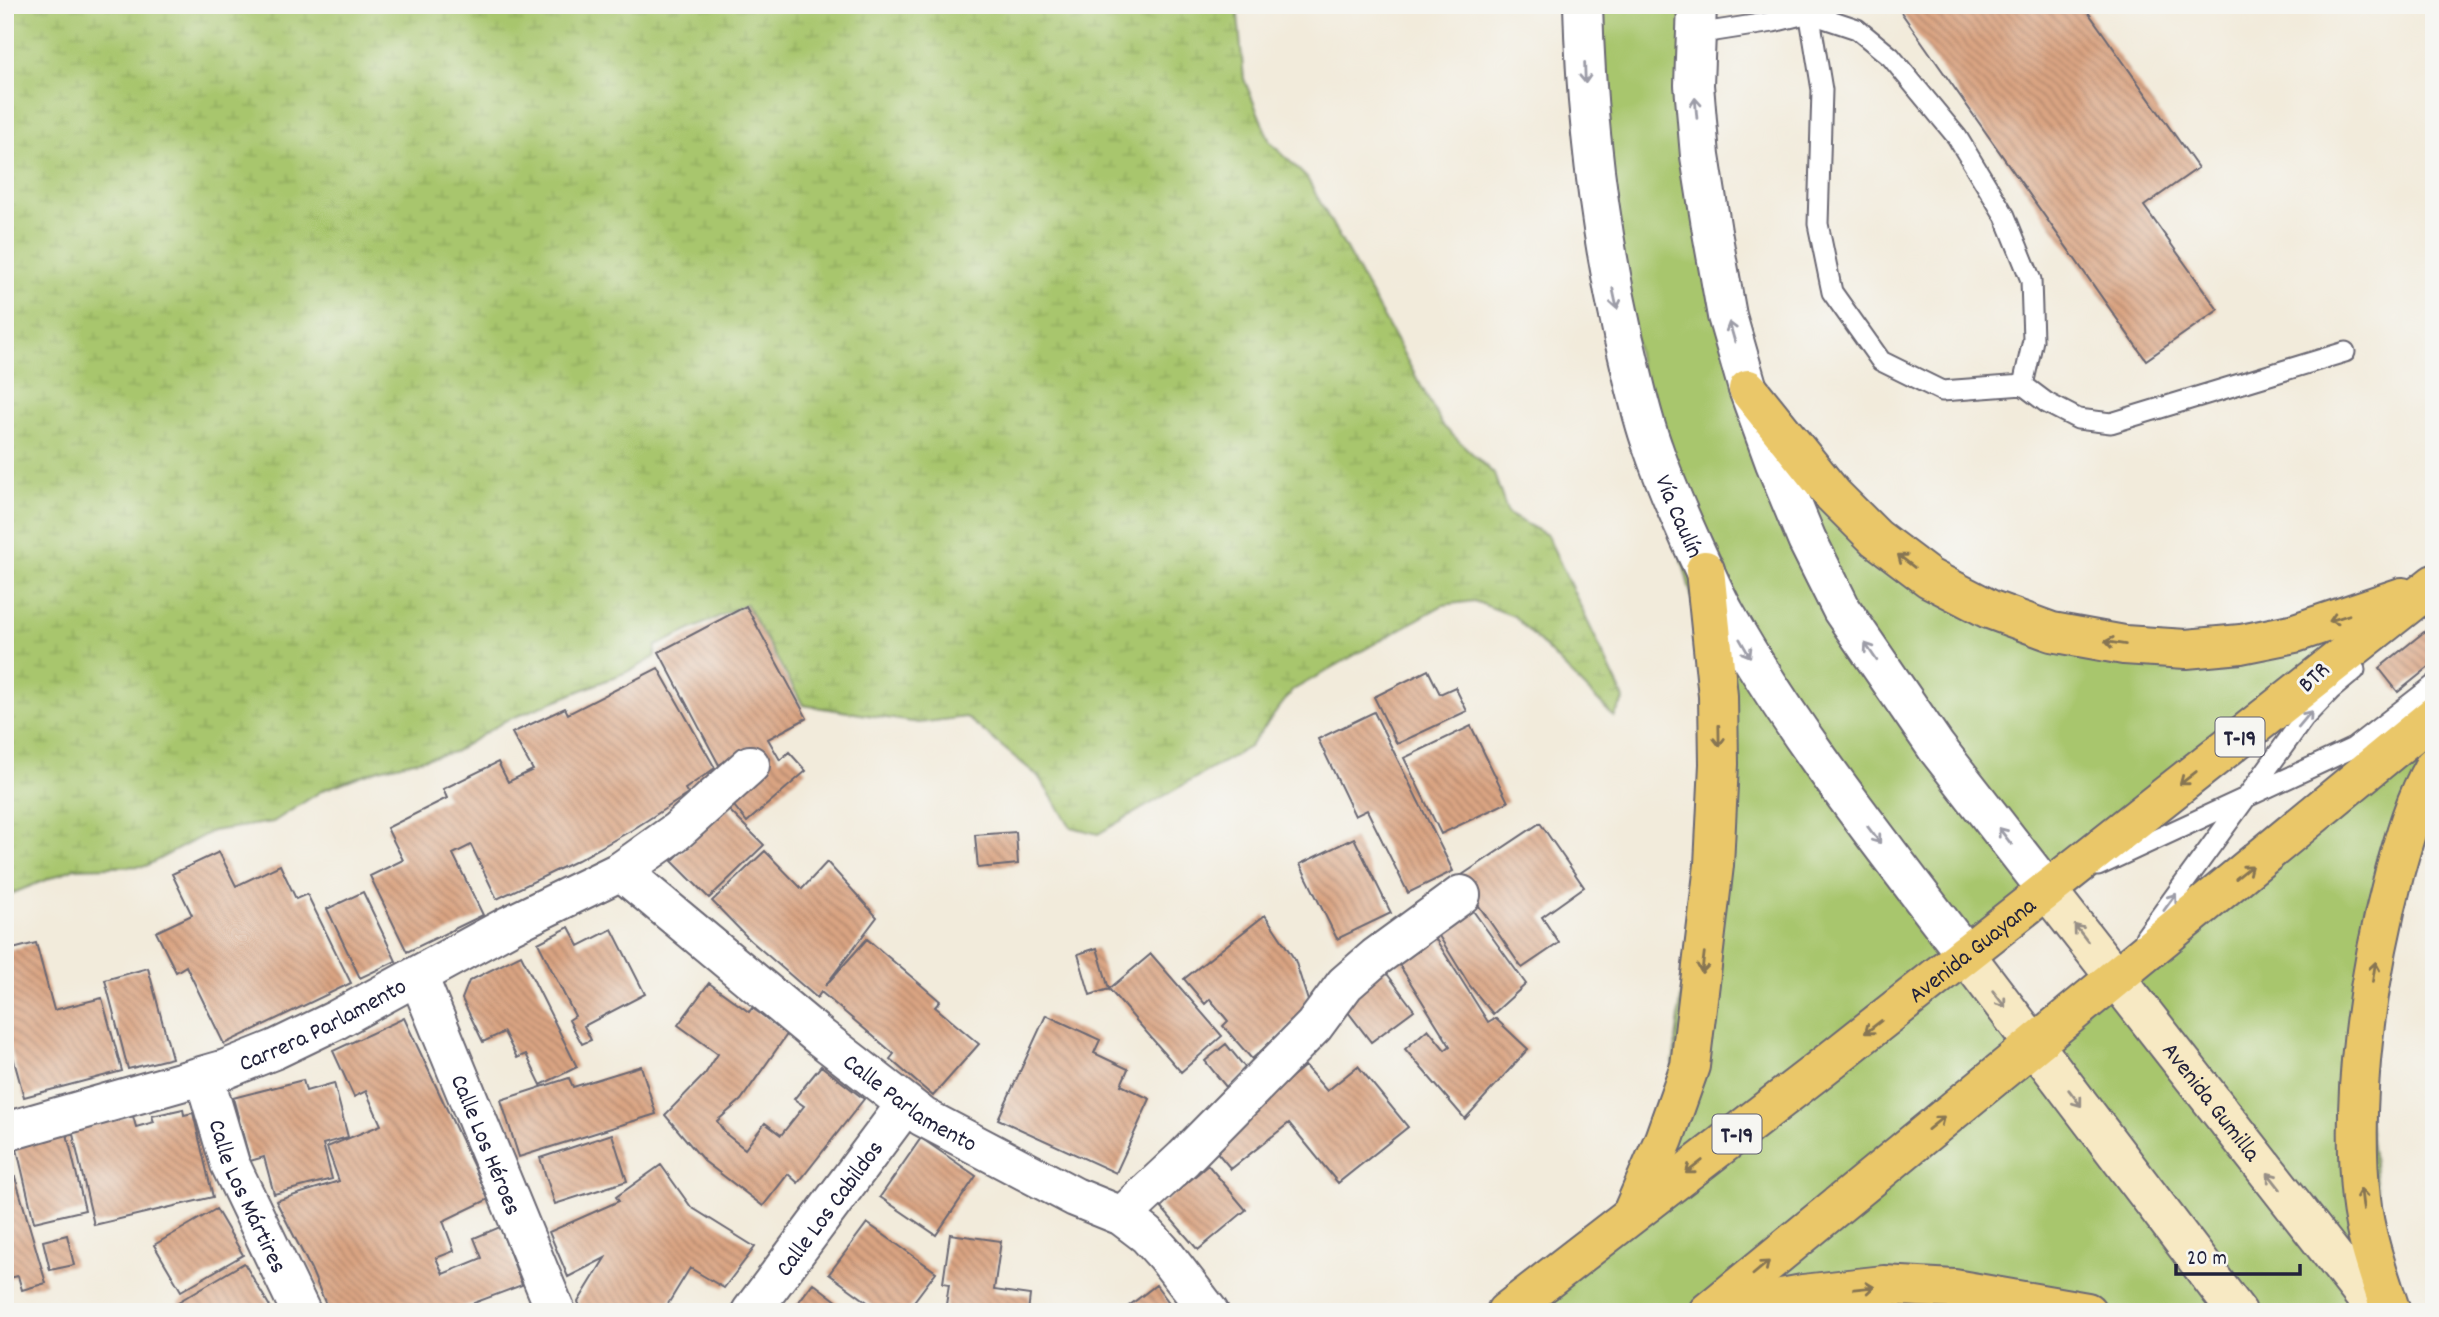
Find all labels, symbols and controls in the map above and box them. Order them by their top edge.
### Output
one-way arrow [1578,62,1592,85]
one-way arrow [1689,97,1702,120]
one-way arrow [1609,287,1622,310]
one-way arrow [1725,322,1738,344]
street label: Vía Caulín [1644,470,1710,564]
one-way arrow [1898,553,1916,568]
one-way arrow [2328,613,2350,625]
one-way arrow [2104,636,2127,649]
one-way arrow [1738,637,1752,657]
one-way arrow [1863,643,1878,662]
street label: BTR [2292,655,2339,702]
one-way arrow [2296,710,2312,728]
road number: T-19 [2216,718,2264,757]
one-way arrow [1712,724,1725,747]
one-way arrow [2179,770,2198,785]
one-way arrow [1867,825,1882,844]
one-way arrow [1997,827,2012,845]
one-way arrow [2234,864,2252,880]
street label: Avenida Guayana [1902,890,2045,1013]
one-way arrow [2163,893,2177,912]
one-way arrow [2073,925,2088,943]
one-way arrow [1696,951,1709,974]
one-way arrow [2368,961,2381,984]
street label: Carrera Parlamento [234,971,413,1082]
one-way arrow [1992,989,2007,1008]
one-way arrow [1864,1019,1883,1034]
street label: Avenida Gumilla [2152,1036,2268,1170]
street label: Calle Parlamento [834,1047,982,1162]
street label: Calle Los Héroes [440,1070,529,1221]
one-way arrow [2067,1088,2082,1107]
road number: T-19 [1712,1114,1762,1154]
one-way arrow [1927,1115,1945,1131]
street label: Calle Los Mártires [198,1116,294,1280]
street label: Calle Los Cabildos [769,1134,893,1285]
one-way arrow [1685,1159,1704,1174]
one-way arrow [2267,1173,2282,1191]
one-way arrow [2355,1188,2368,1210]
scale bar [2176,1233,2301,1277]
text: 20 m [2187,1245,2227,1275]
one-way arrow [1751,1260,1769,1276]
one-way arrow [1852,1281,1875,1294]

